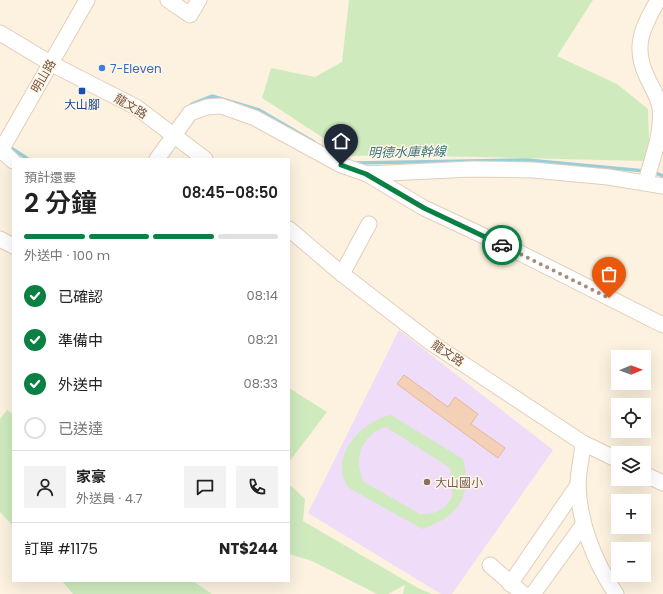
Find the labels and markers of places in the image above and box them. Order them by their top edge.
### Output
place label: 7-Eleven [110,60,162,77]
marker: 7-Eleven [97,63,107,73]
marker: 大山腳 [77,86,87,96]
place label: 大山腳 [64,96,100,113]
pin [324,124,358,165]
pin [592,257,626,298]
place label: 大山國小 [435,474,483,491]
marker: 大山國小 [422,477,432,487]

